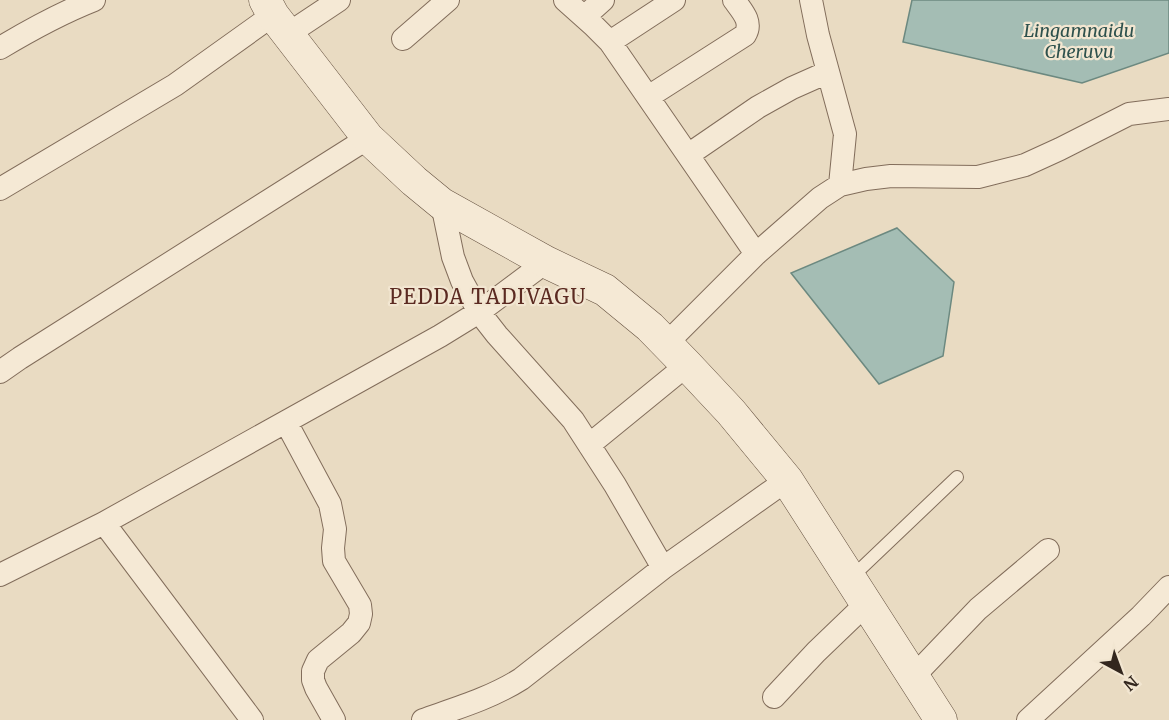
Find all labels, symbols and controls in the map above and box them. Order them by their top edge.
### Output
water label: Lingamnaidu Cheruvu [1024,19,1134,63]
district label: PEDDA TADIVAGU [389,284,587,309]
north arrow [1091,642,1151,702]
text: N [1119,672,1142,695]

